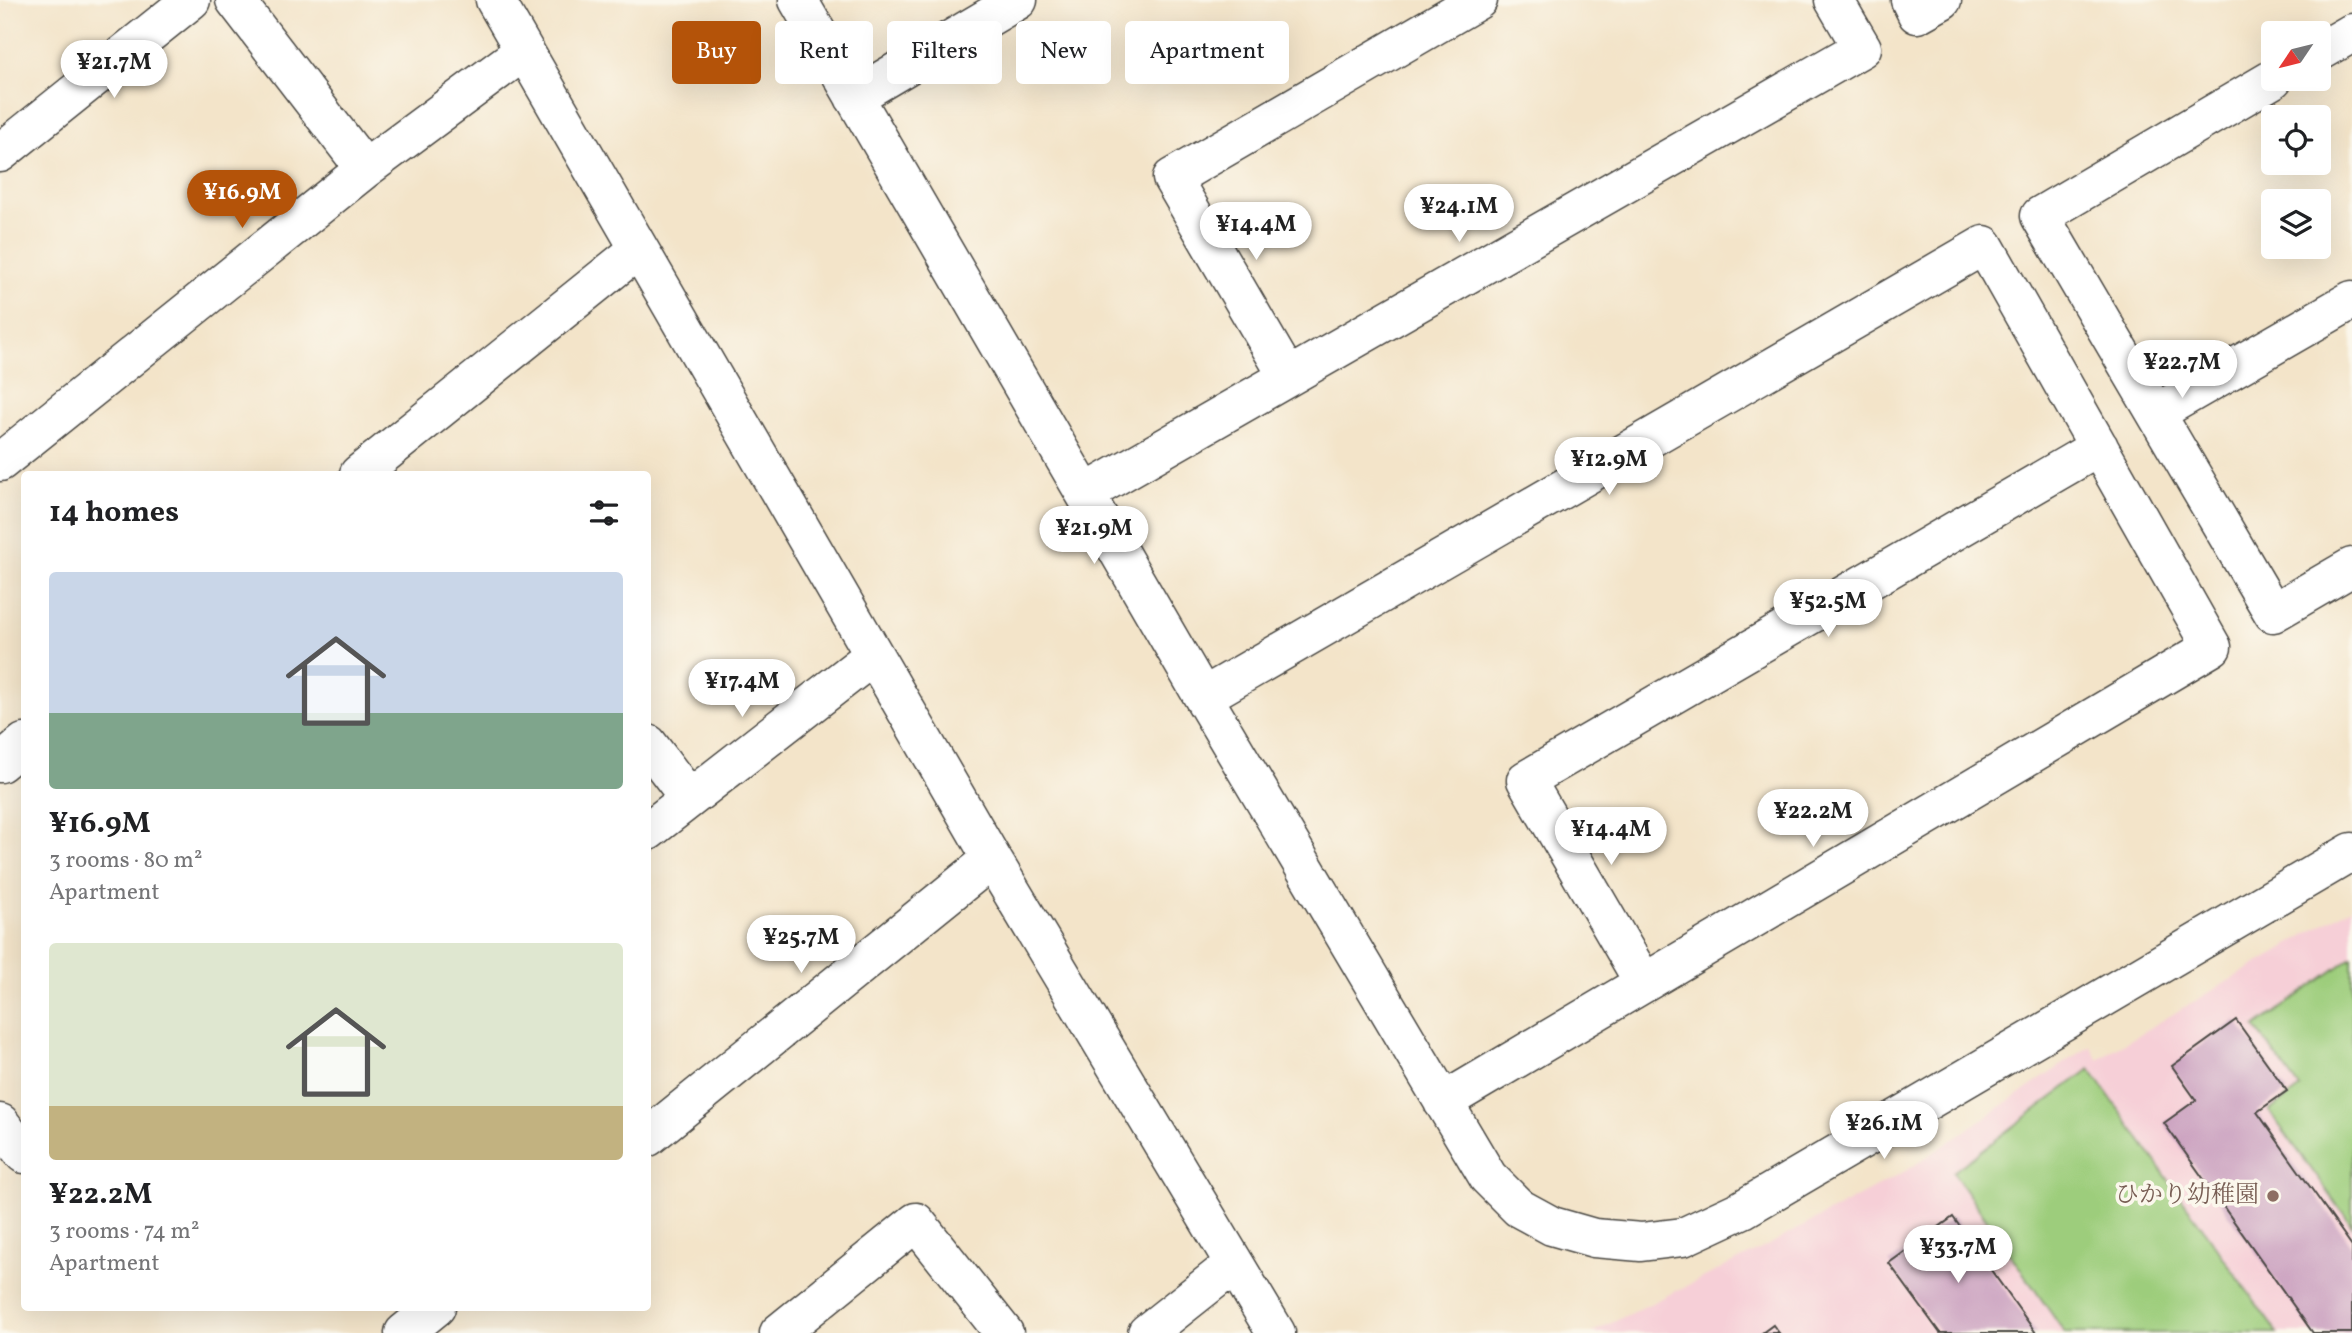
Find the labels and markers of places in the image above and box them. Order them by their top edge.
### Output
pin: ¥21.7M [57,41,171,100]
pin: ¥16.9M [185,170,299,230]
pin: ¥24.1M [1402,184,1516,244]
pin: ¥14.4M [1199,202,1313,262]
pin: ¥22.7M [2125,340,2239,400]
pin: ¥12.9M [1552,438,1666,497]
pin: ¥21.9M [1037,506,1151,566]
pin: ¥52.5M [1771,580,1885,639]
pin: ¥17.4M [685,660,799,719]
pin: ¥22.2M [1756,790,1870,849]
pin: ¥14.4M [1554,808,1668,867]
pin: ¥25.7M [744,916,858,975]
pin: ¥26.1M [1827,1102,1941,1161]
place label: ひかり幼稚園 [2115,1179,2259,1213]
marker: ひかり幼稚園 [2265,1188,2281,1204]
pin: ¥33.7M [1901,1226,2015,1285]

